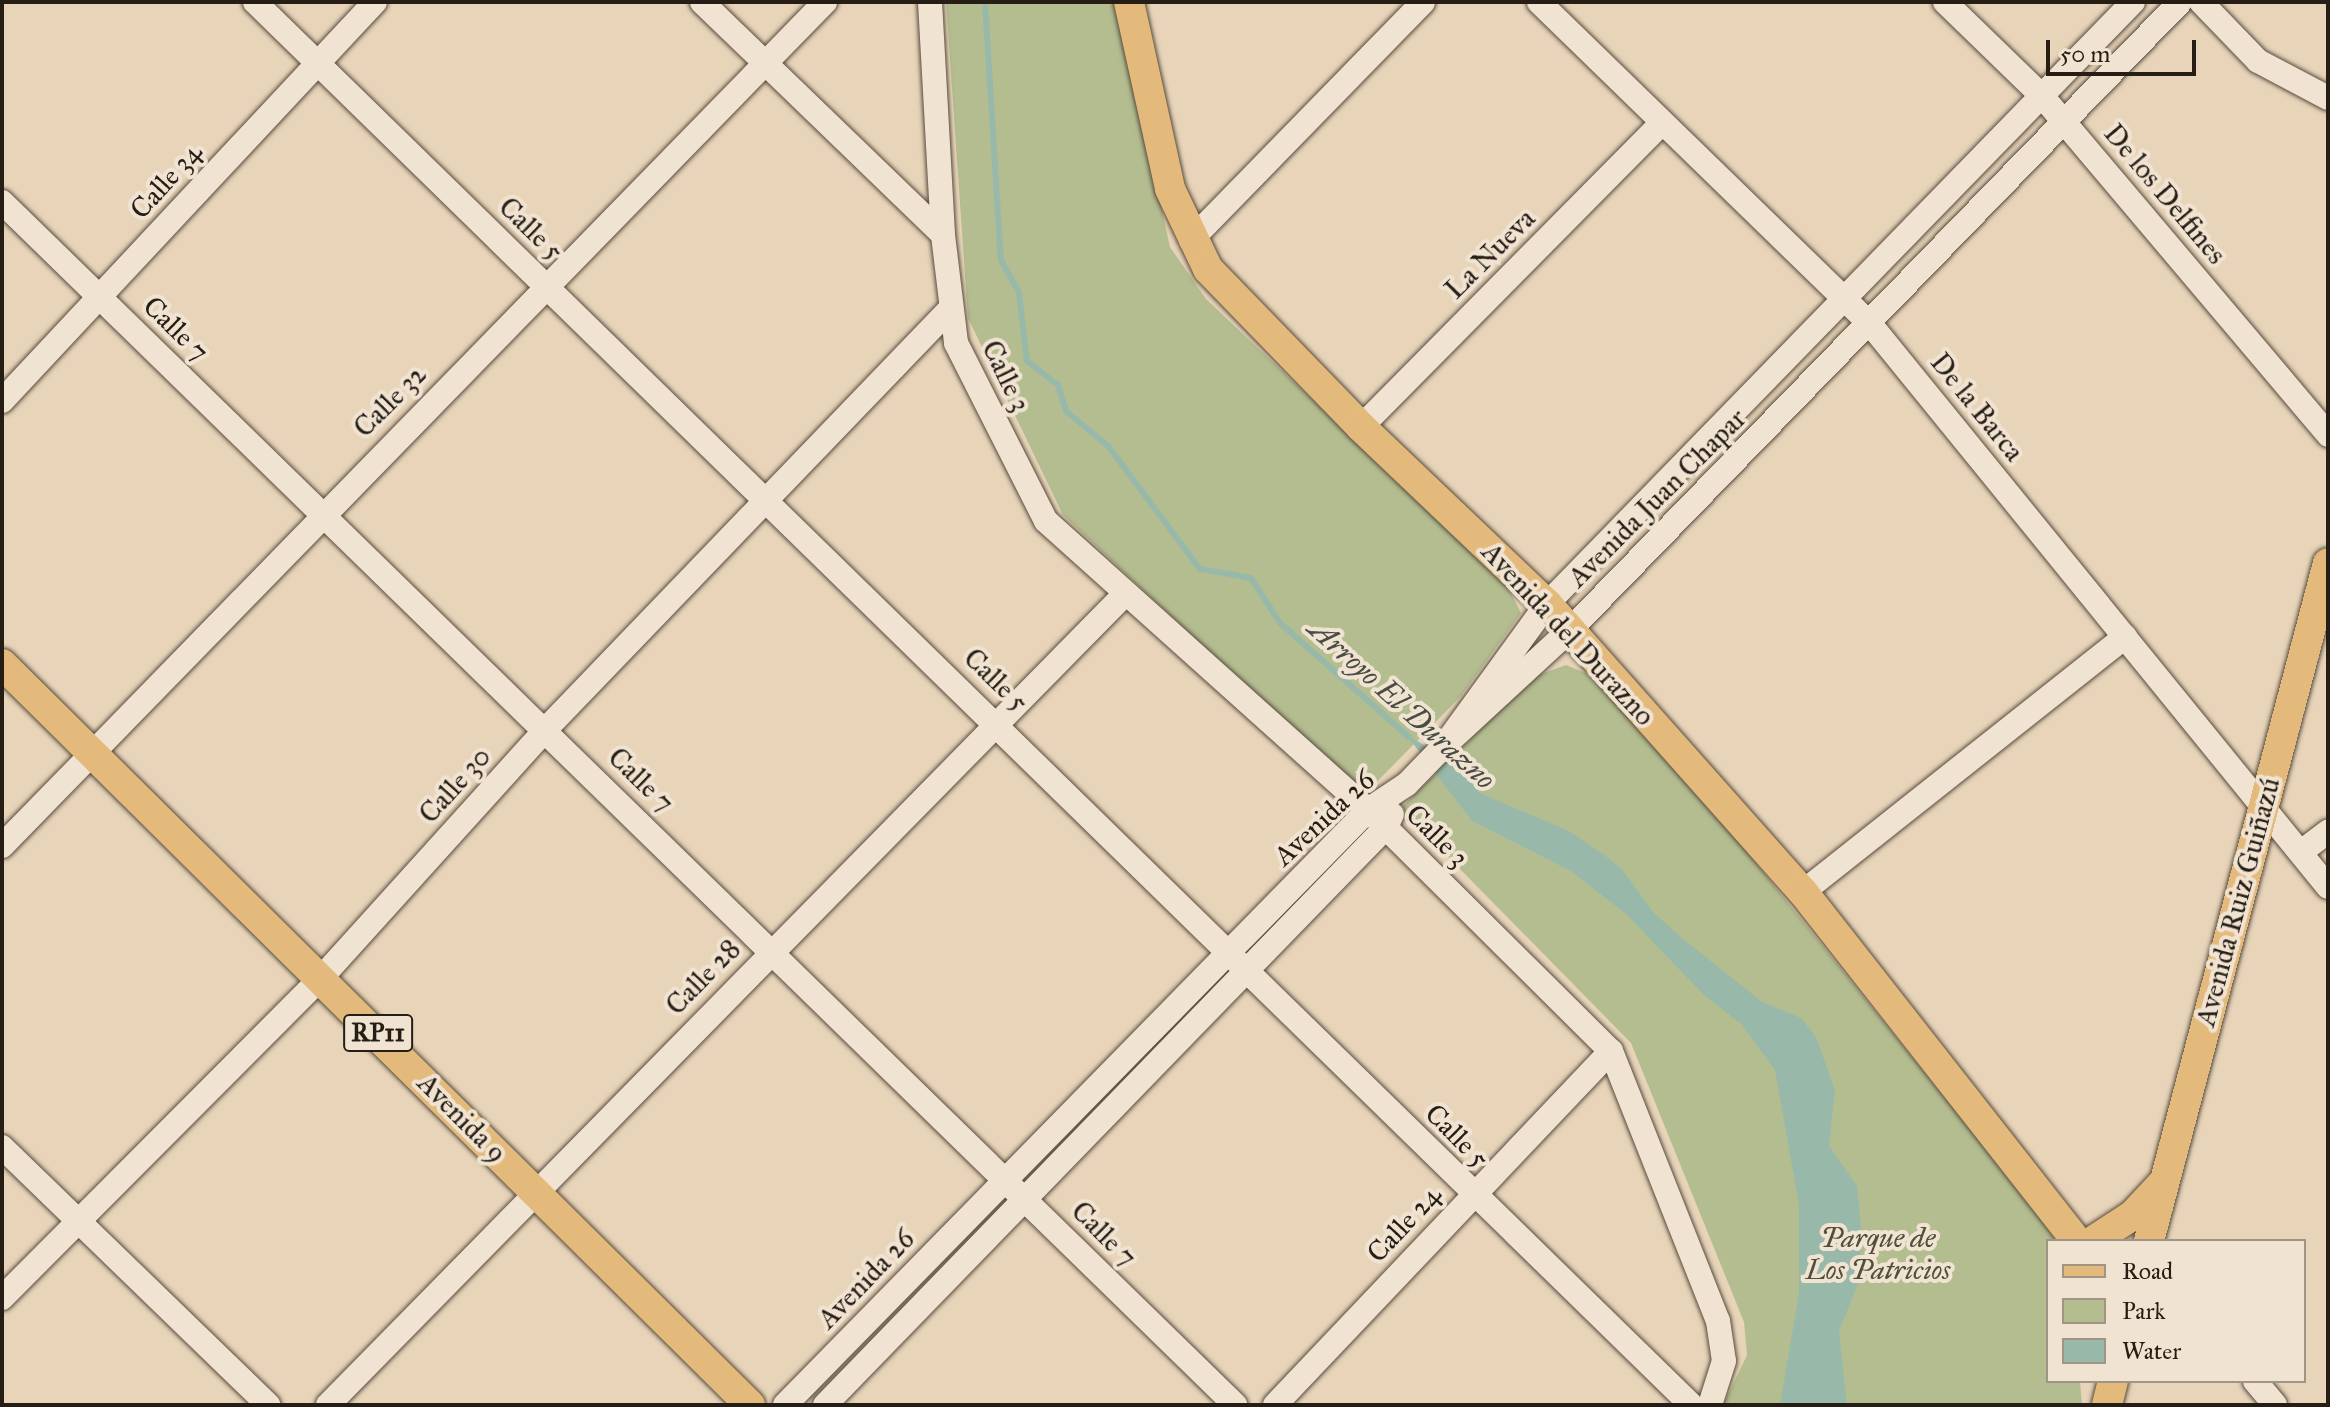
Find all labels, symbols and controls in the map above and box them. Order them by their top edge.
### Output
scale bar [2050,24,2200,74]
text: 50 m [2060,39,2110,69]
street label: De los Delfines [2097,117,2233,271]
street label: Calle 34 [123,136,209,226]
street label: Calle 5 [492,190,570,268]
street label: La Nueva [1438,202,1542,306]
street label: Calle 7 [136,290,216,368]
street label: Calle 3 [974,335,1038,417]
street label: De la Barca [1923,346,2031,468]
street label: Calle 32 [347,358,433,444]
street label: Avenida Juan Chapar [1561,402,1753,594]
street label: Avenida del Durazno [1474,535,1662,733]
water label: Arroyo El Durazno [1301,611,1503,797]
street label: Calle 5 [957,641,1035,719]
street label: Calle 30 [412,740,498,830]
street label: Calle 7 [601,741,681,819]
street label: Avenida 26 [1267,763,1381,873]
street label: Avenida Ruiz Guiñazú [2189,774,2287,1030]
street label: Calle 3 [1399,798,1475,874]
street label: Calle 28 [659,932,747,1022]
road number: RP11 [342,1011,414,1055]
street label: Avenida 9 [410,1066,514,1170]
street label: Calle 5 [1418,1097,1496,1175]
street label: Calle 24 [1360,1179,1448,1269]
street label: Calle 7 [1064,1194,1144,1274]
park label: Parque de Los Patricios [1806,1221,1950,1287]
street label: Avenida 26 [810,1222,922,1336]
legend [2046,1239,2306,1383]
text: Road [2122,1256,2173,1286]
text: Park [2122,1296,2165,1326]
text: Water [2122,1336,2181,1366]

